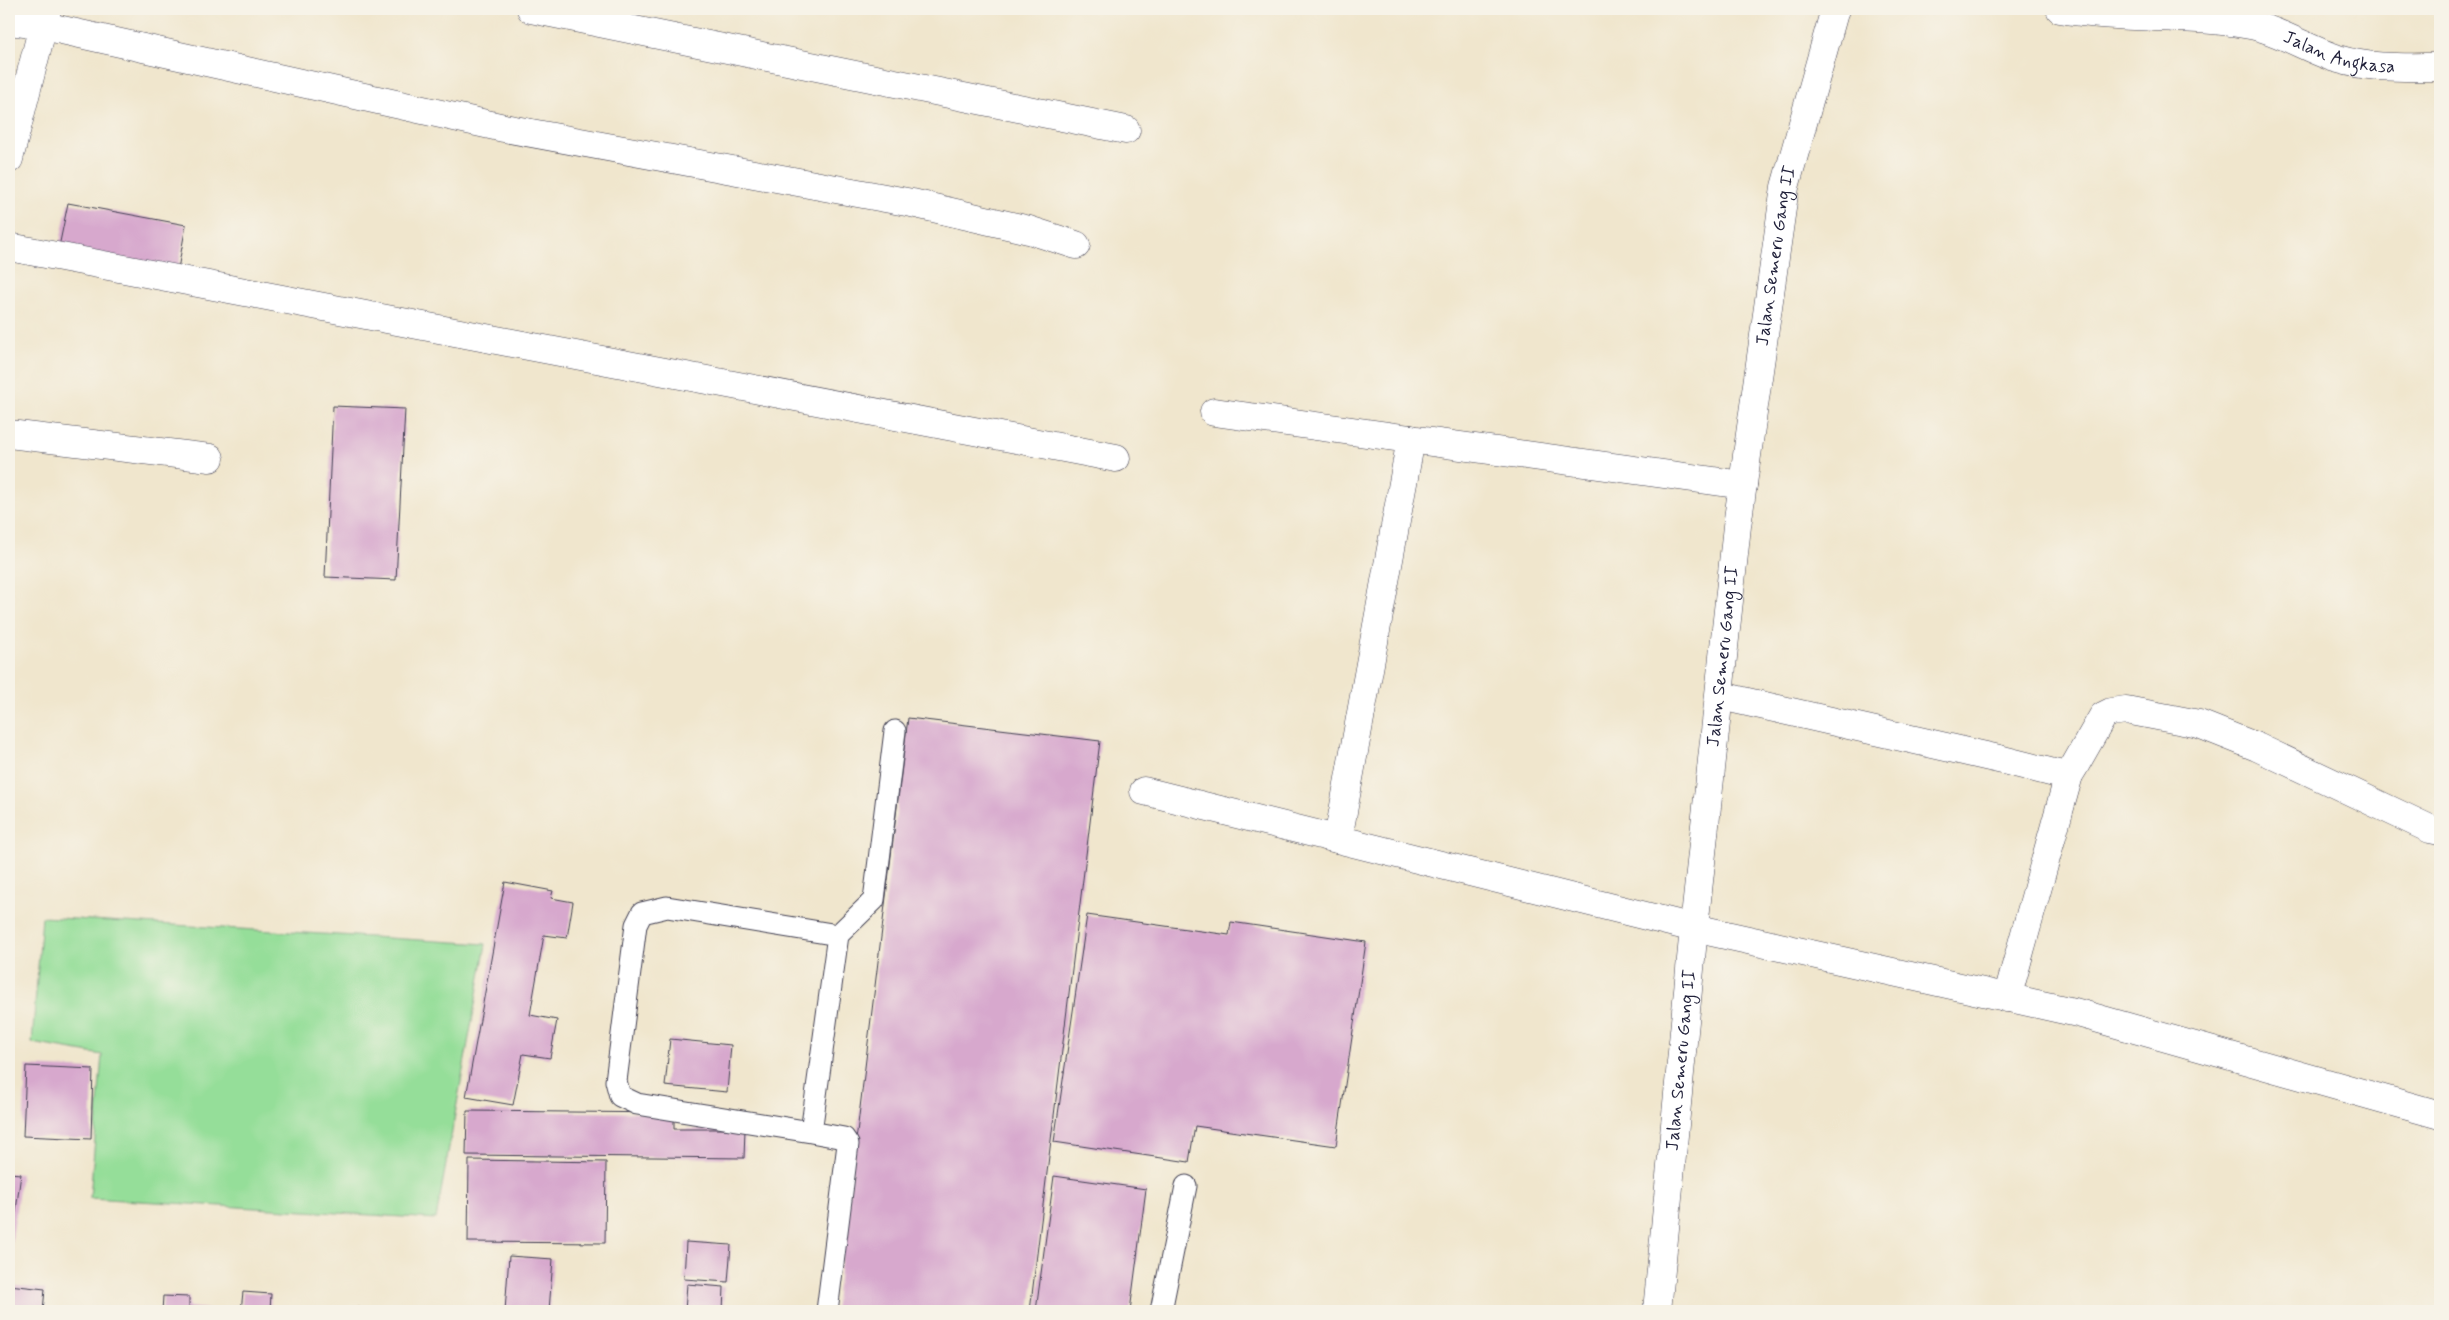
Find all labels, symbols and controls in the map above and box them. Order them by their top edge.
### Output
street label: Jalan Angkasa [2279,25,2395,79]
street label: Jalan Semeru Gang II [1751,163,1802,347]
street label: Jalan Semeru Gang II [1701,565,1745,748]
street label: Jalan Semeru Gang II [1661,969,1702,1152]

